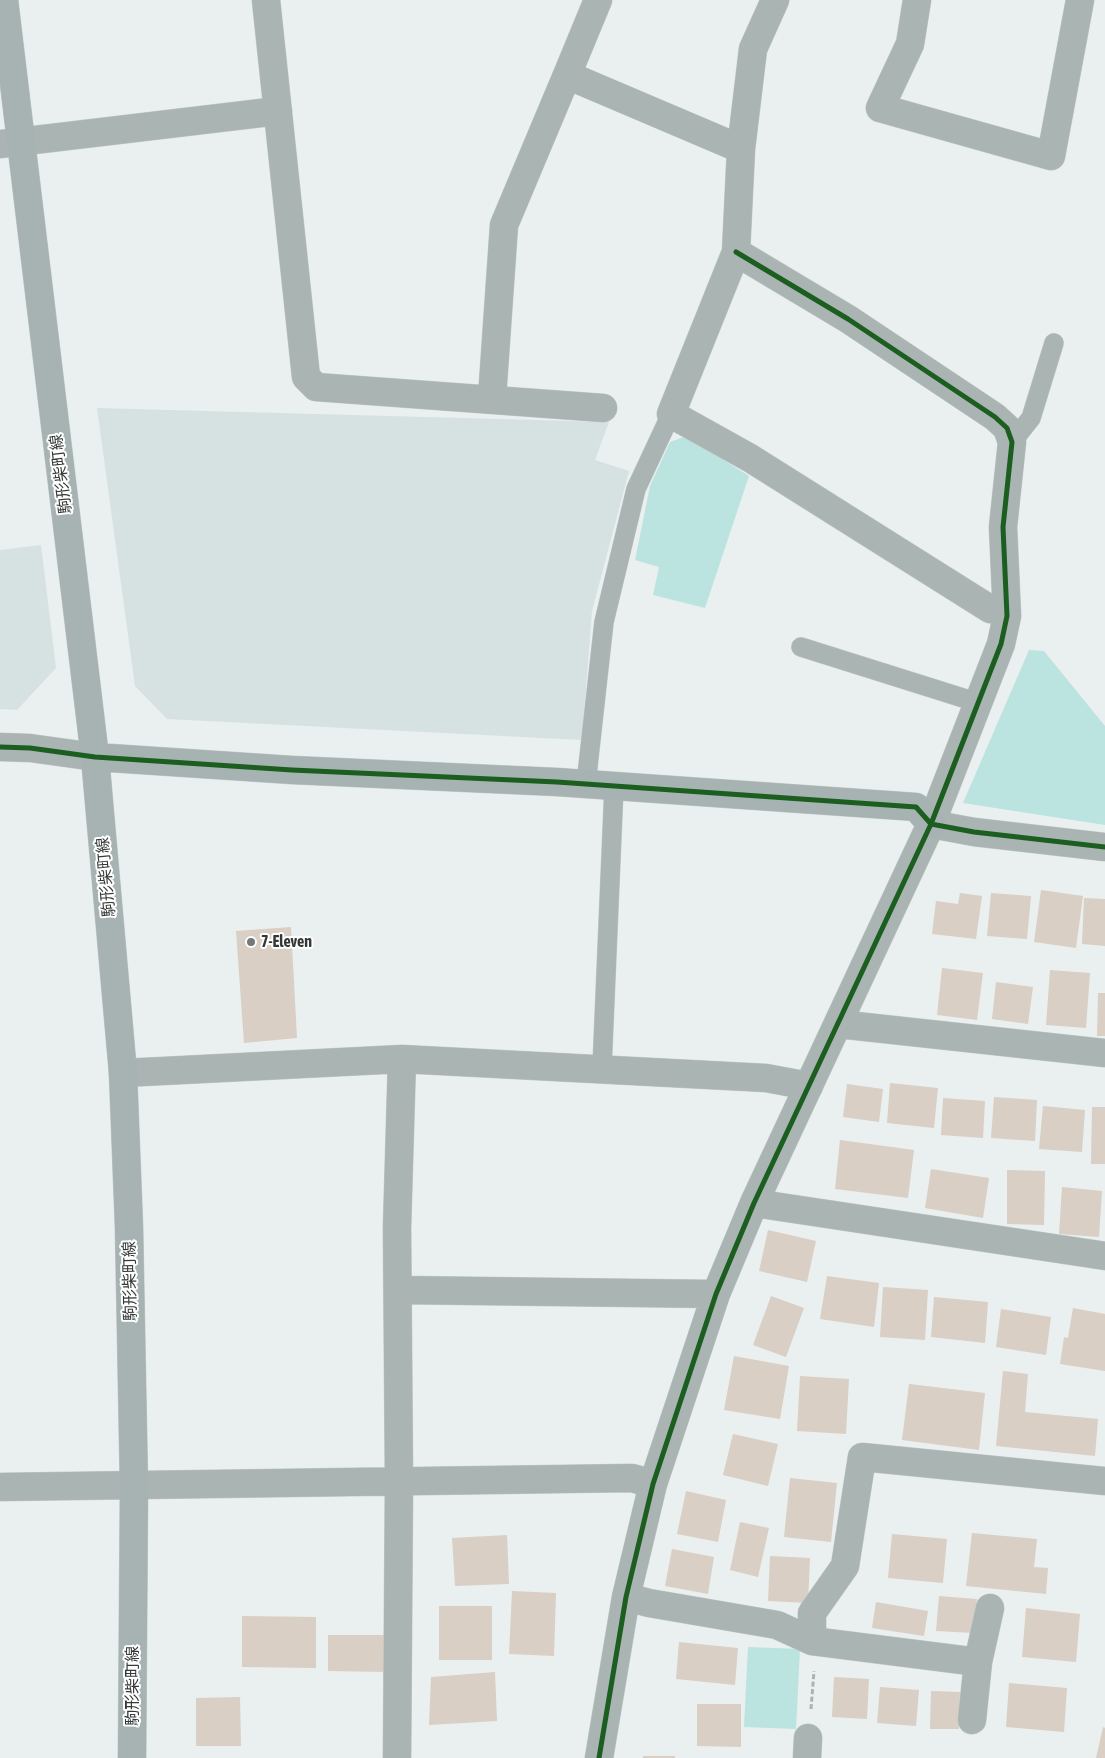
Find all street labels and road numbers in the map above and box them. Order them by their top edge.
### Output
street label: 駒形柴町線 [47,433,75,515]
street label: 駒形柴町線 [93,836,119,918]
street label: 駒形柴町線 [120,1241,140,1321]
street label: 駒形柴町線 [123,1646,143,1726]

